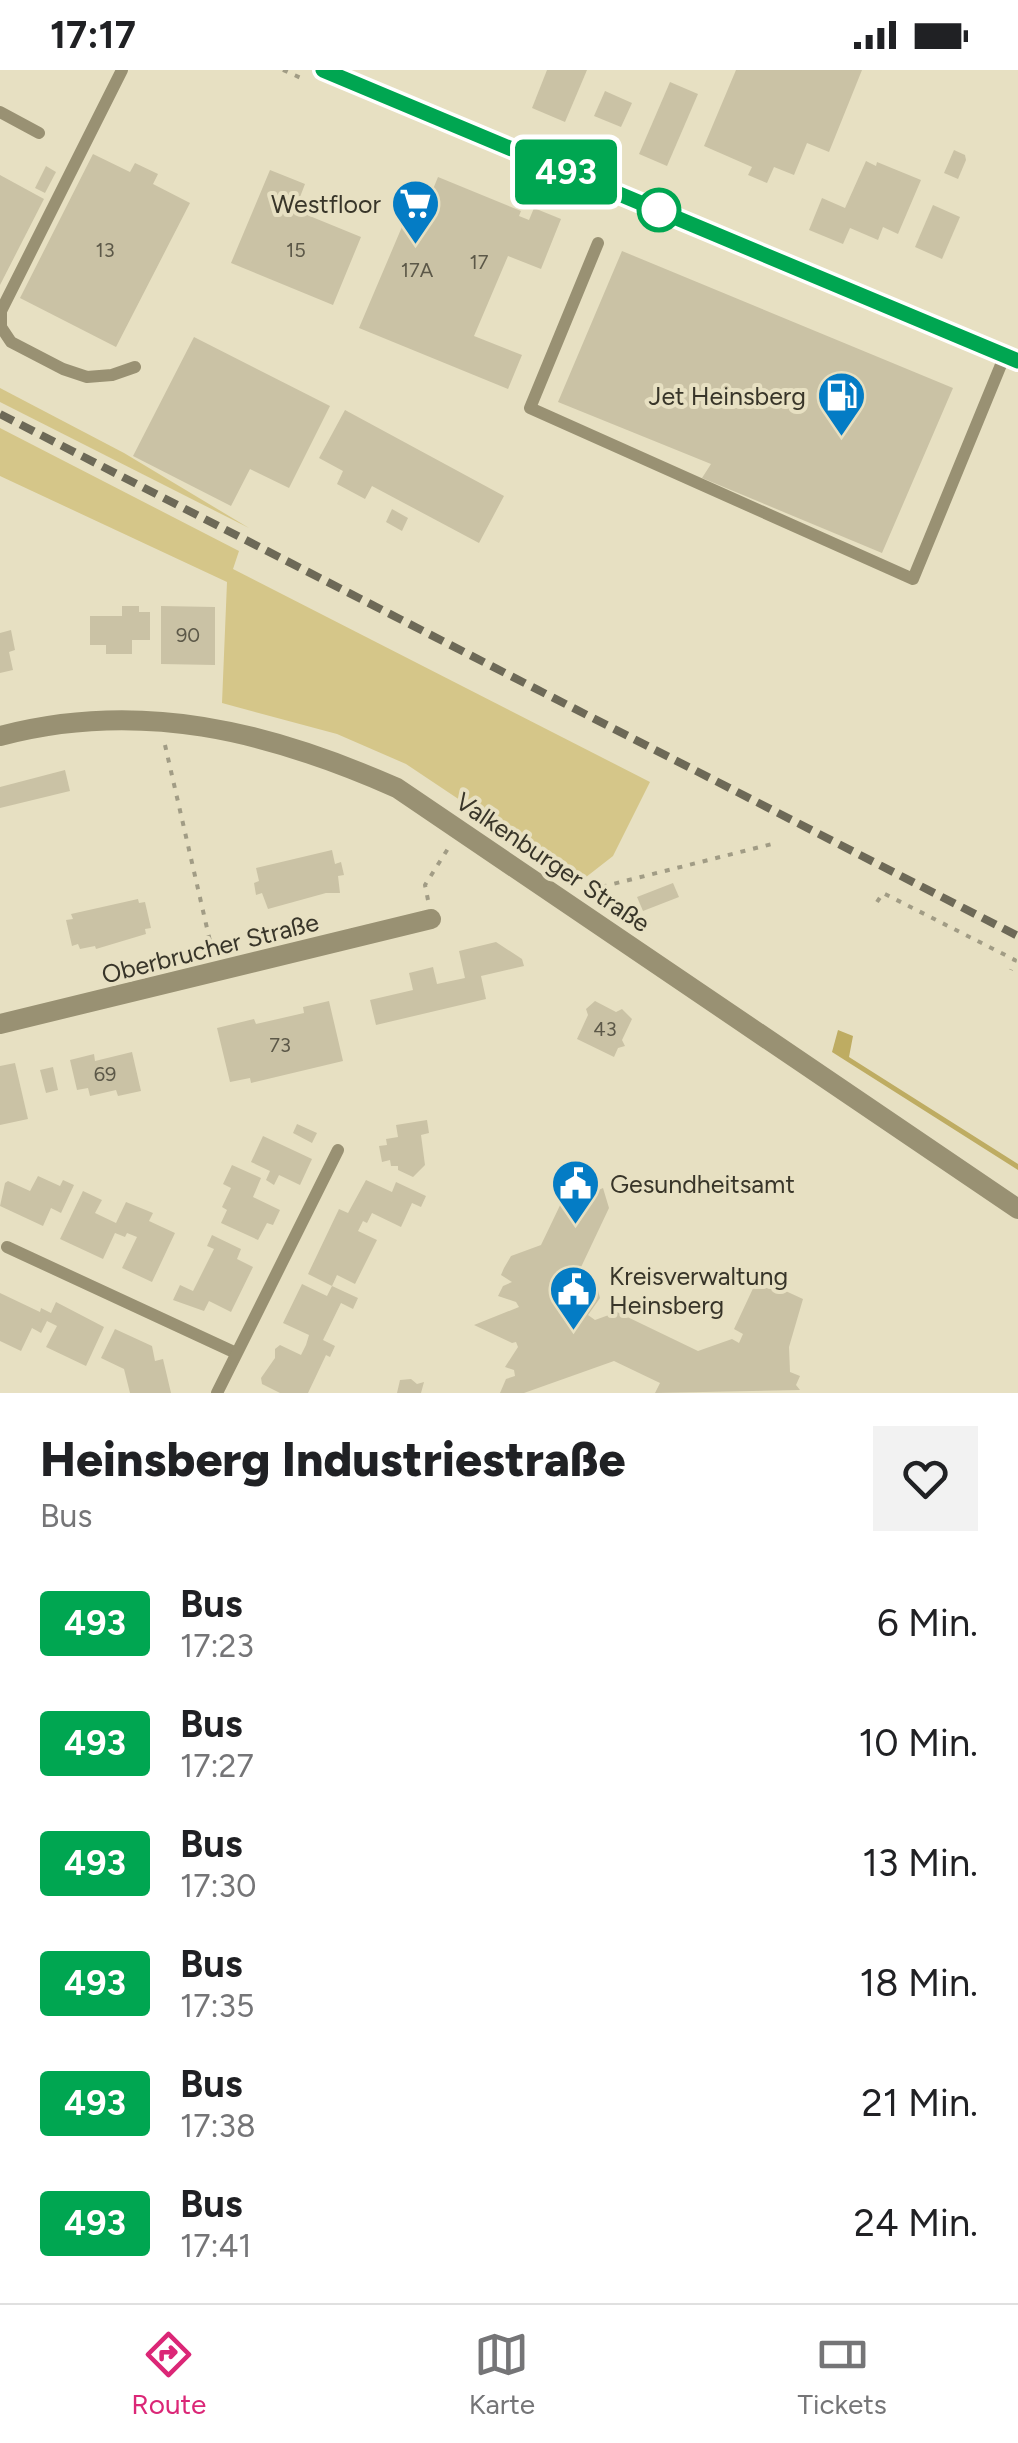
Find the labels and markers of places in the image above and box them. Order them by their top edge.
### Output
supermarket icon: Westfloor [390,178,442,246]
place label: Westfloor [271,189,382,219]
unlabelled marker [638,189,680,231]
fuel station icon: Jet Heinsberg [815,370,867,438]
place label: Jet Heinsberg [649,381,806,411]
public building icon: Gesundheitsamt [549,1158,601,1226]
place label: Gesundheitsamt [610,1169,795,1199]
place label: Kreisverwaltung Heinsberg [609,1261,788,1320]
public building icon: Kreisverwaltung Heinsberg [548,1264,600,1332]

